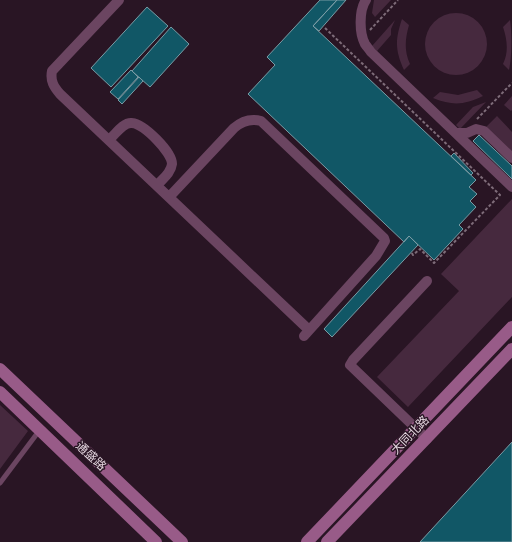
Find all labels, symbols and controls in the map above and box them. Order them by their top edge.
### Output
street label: 大同北路 [386,411,432,458]
street label: 通盛路 [72,436,111,474]

